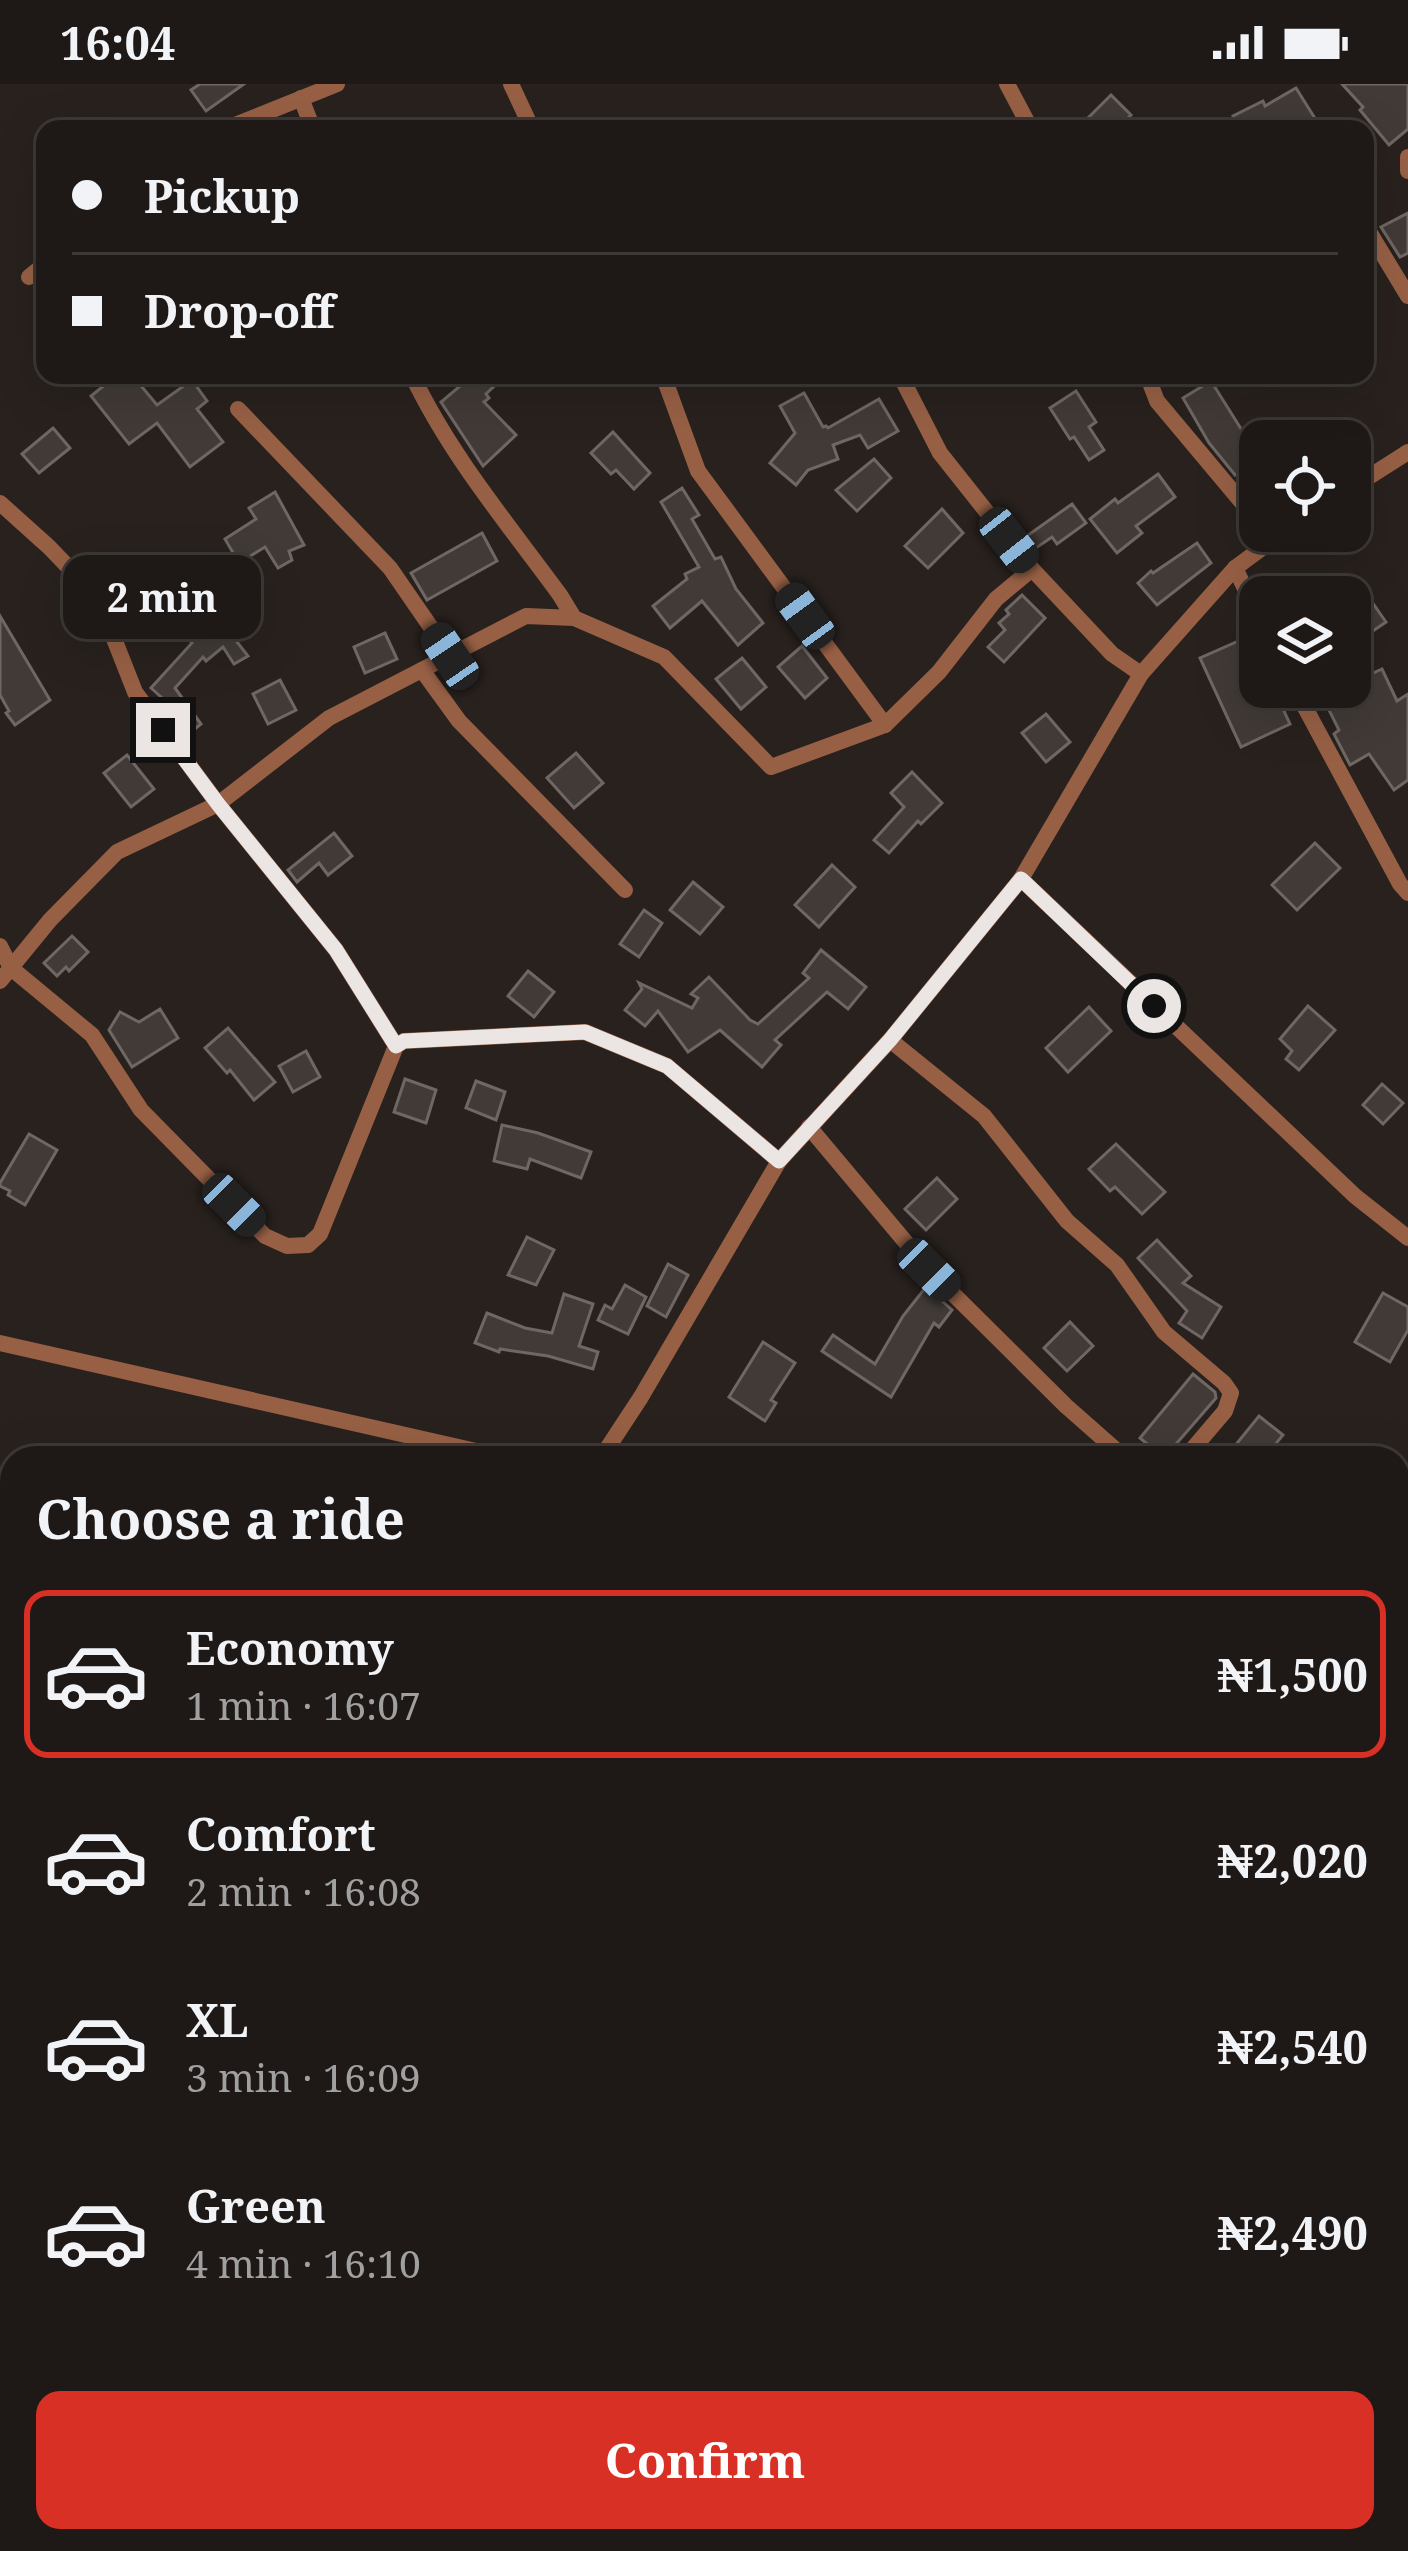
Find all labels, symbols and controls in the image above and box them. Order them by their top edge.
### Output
text: 16:04 [60,12,175,73]
text: Pickup [144,165,300,226]
text: Drop-off [144,280,335,341]
map controls [1239,420,1371,708]
button: locate [1239,420,1371,552]
car [973,501,1045,579]
callout: 2 min [64,556,262,640]
text: 2 min [107,570,217,623]
car [769,576,841,656]
button: layers [1239,576,1371,708]
car [415,616,485,696]
route end [136,703,190,757]
route start [1127,979,1181,1033]
car [196,1167,272,1243]
car [891,1232,967,1308]
text: Choose a ride [36,1481,405,1555]
text: Economy [186,1617,394,1678]
icon: car [42,1620,150,1728]
text: ₦1,500 [1218,1644,1368,1705]
text: 1 min · 16:07 [186,1678,421,1731]
text: Comfort [186,1803,376,1864]
icon: car [42,1806,150,1914]
text: ₦2,020 [1218,1830,1368,1891]
text: 2 min · 16:08 [186,1864,421,1917]
text: XL [186,1989,248,2050]
icon: car [42,1992,150,2100]
text: ₦2,540 [1218,2016,1368,2077]
text: 3 min · 16:09 [186,2050,421,2103]
text: Green [186,2175,326,2236]
icon: car [42,2178,150,2286]
text: ₦2,490 [1218,2202,1368,2263]
text: 4 min · 16:10 [186,2236,421,2289]
button: Confirm [36,2391,1374,2529]

